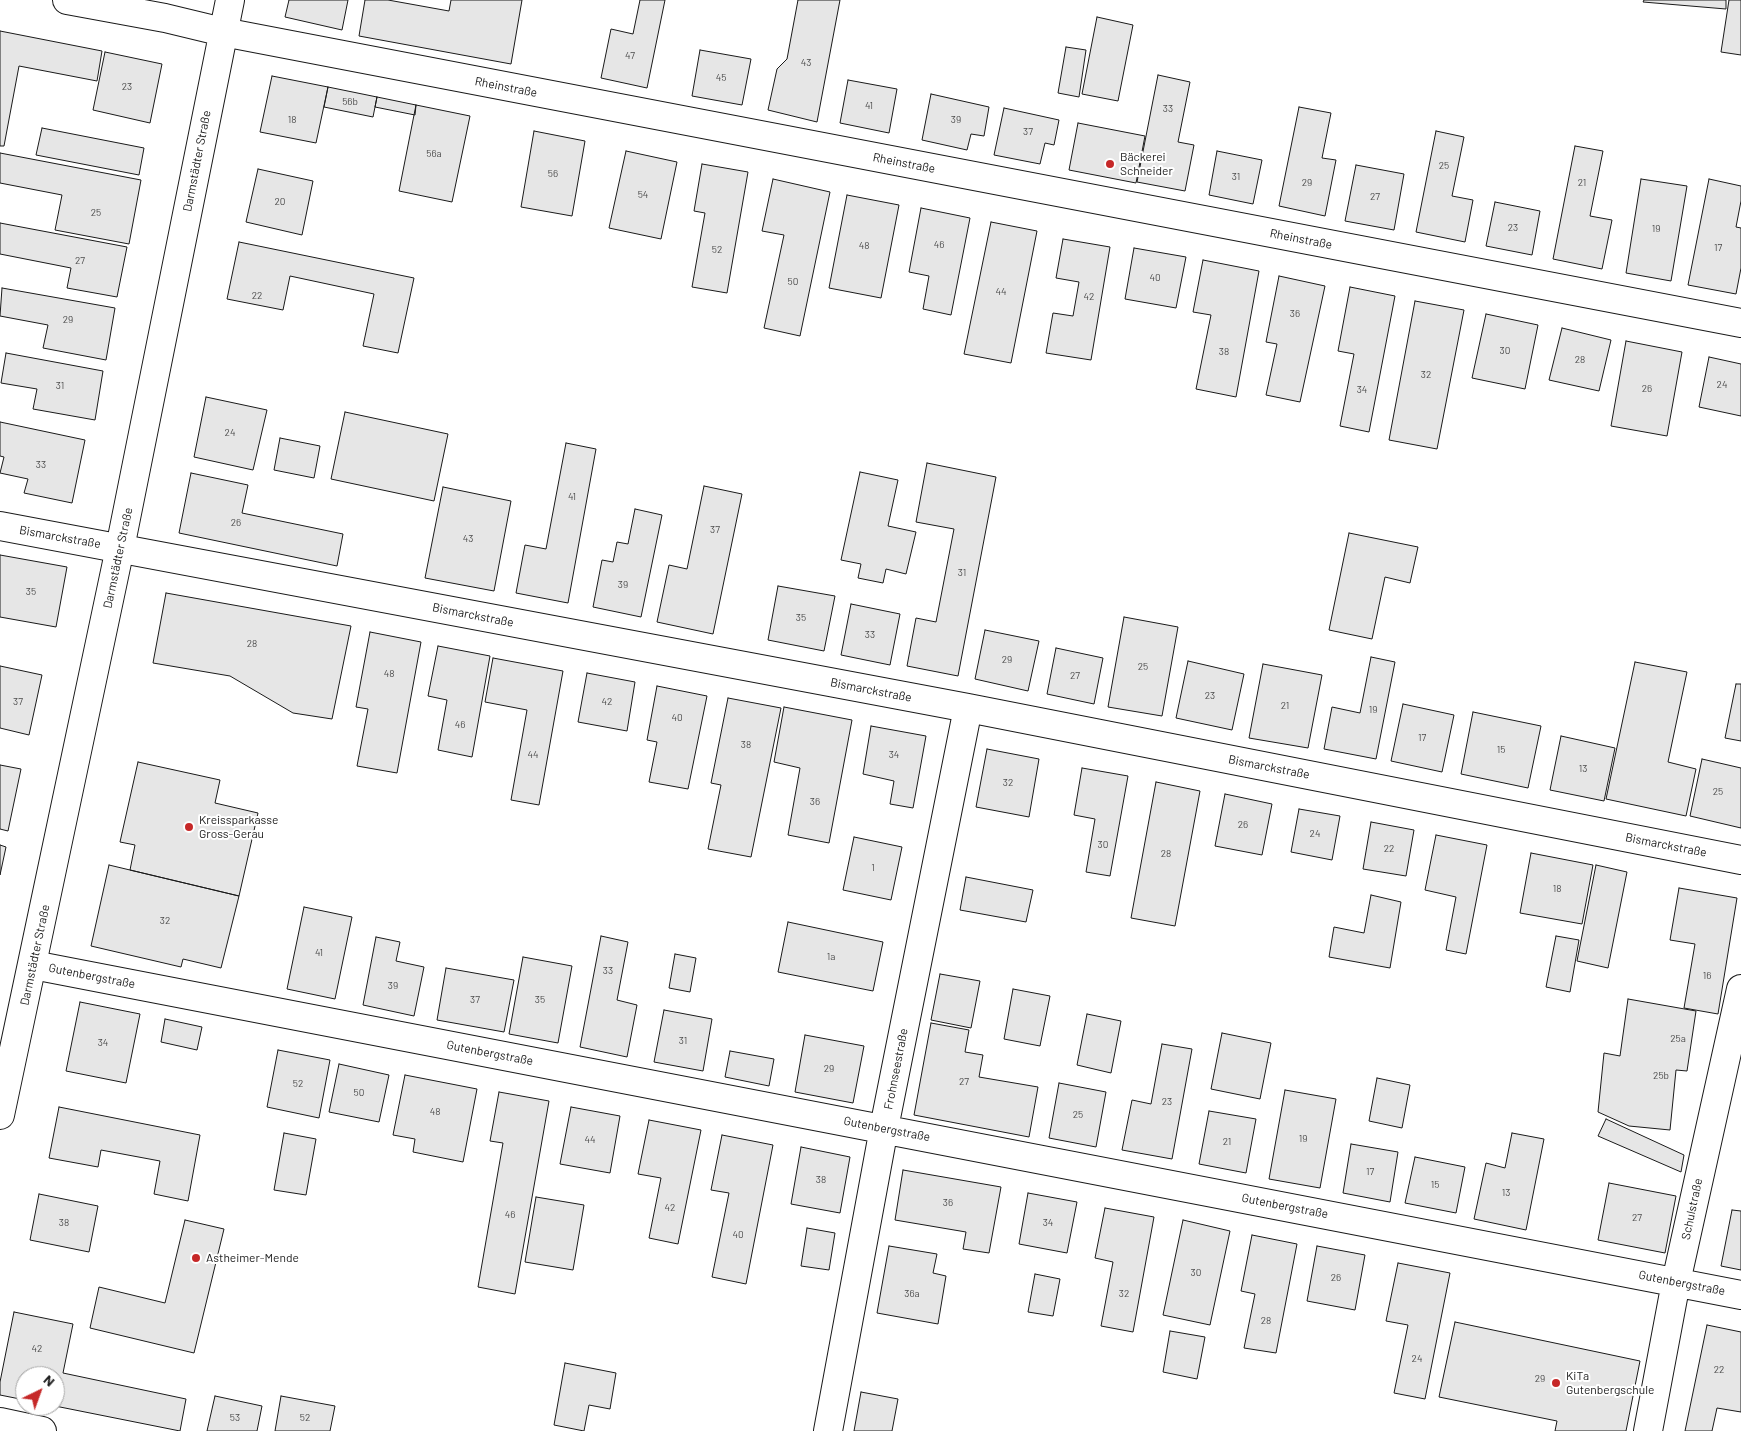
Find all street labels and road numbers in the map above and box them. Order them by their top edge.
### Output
street label: Rheinstraße [474,74,538,100]
street label: Darmstädter Straße [180,109,214,213]
street label: Rheinstraße [872,150,936,176]
street label: Rheinstraße [1269,226,1333,252]
street label: Darmstädter Straße [100,506,136,610]
street label: Bismarckstraße [18,523,102,551]
street label: Bismarckstraße [431,600,515,630]
street label: Bismarckstraße [829,675,913,705]
street label: Bismarckstraße [1227,752,1311,782]
street label: Bismarckstraße [1624,830,1708,860]
street label: Darmstädter Straße [17,903,53,1007]
street label: Gutenbergstraße [47,961,137,991]
street label: Frohnseestraße [881,1027,911,1111]
street label: Gutenbergstraße [445,1038,535,1068]
street label: Gutenbergstraße [842,1114,932,1144]
street label: Schulstraße [1678,1177,1706,1241]
street label: Gutenbergstraße [1240,1191,1330,1221]
street label: Gutenbergstraße [1637,1268,1727,1298]

